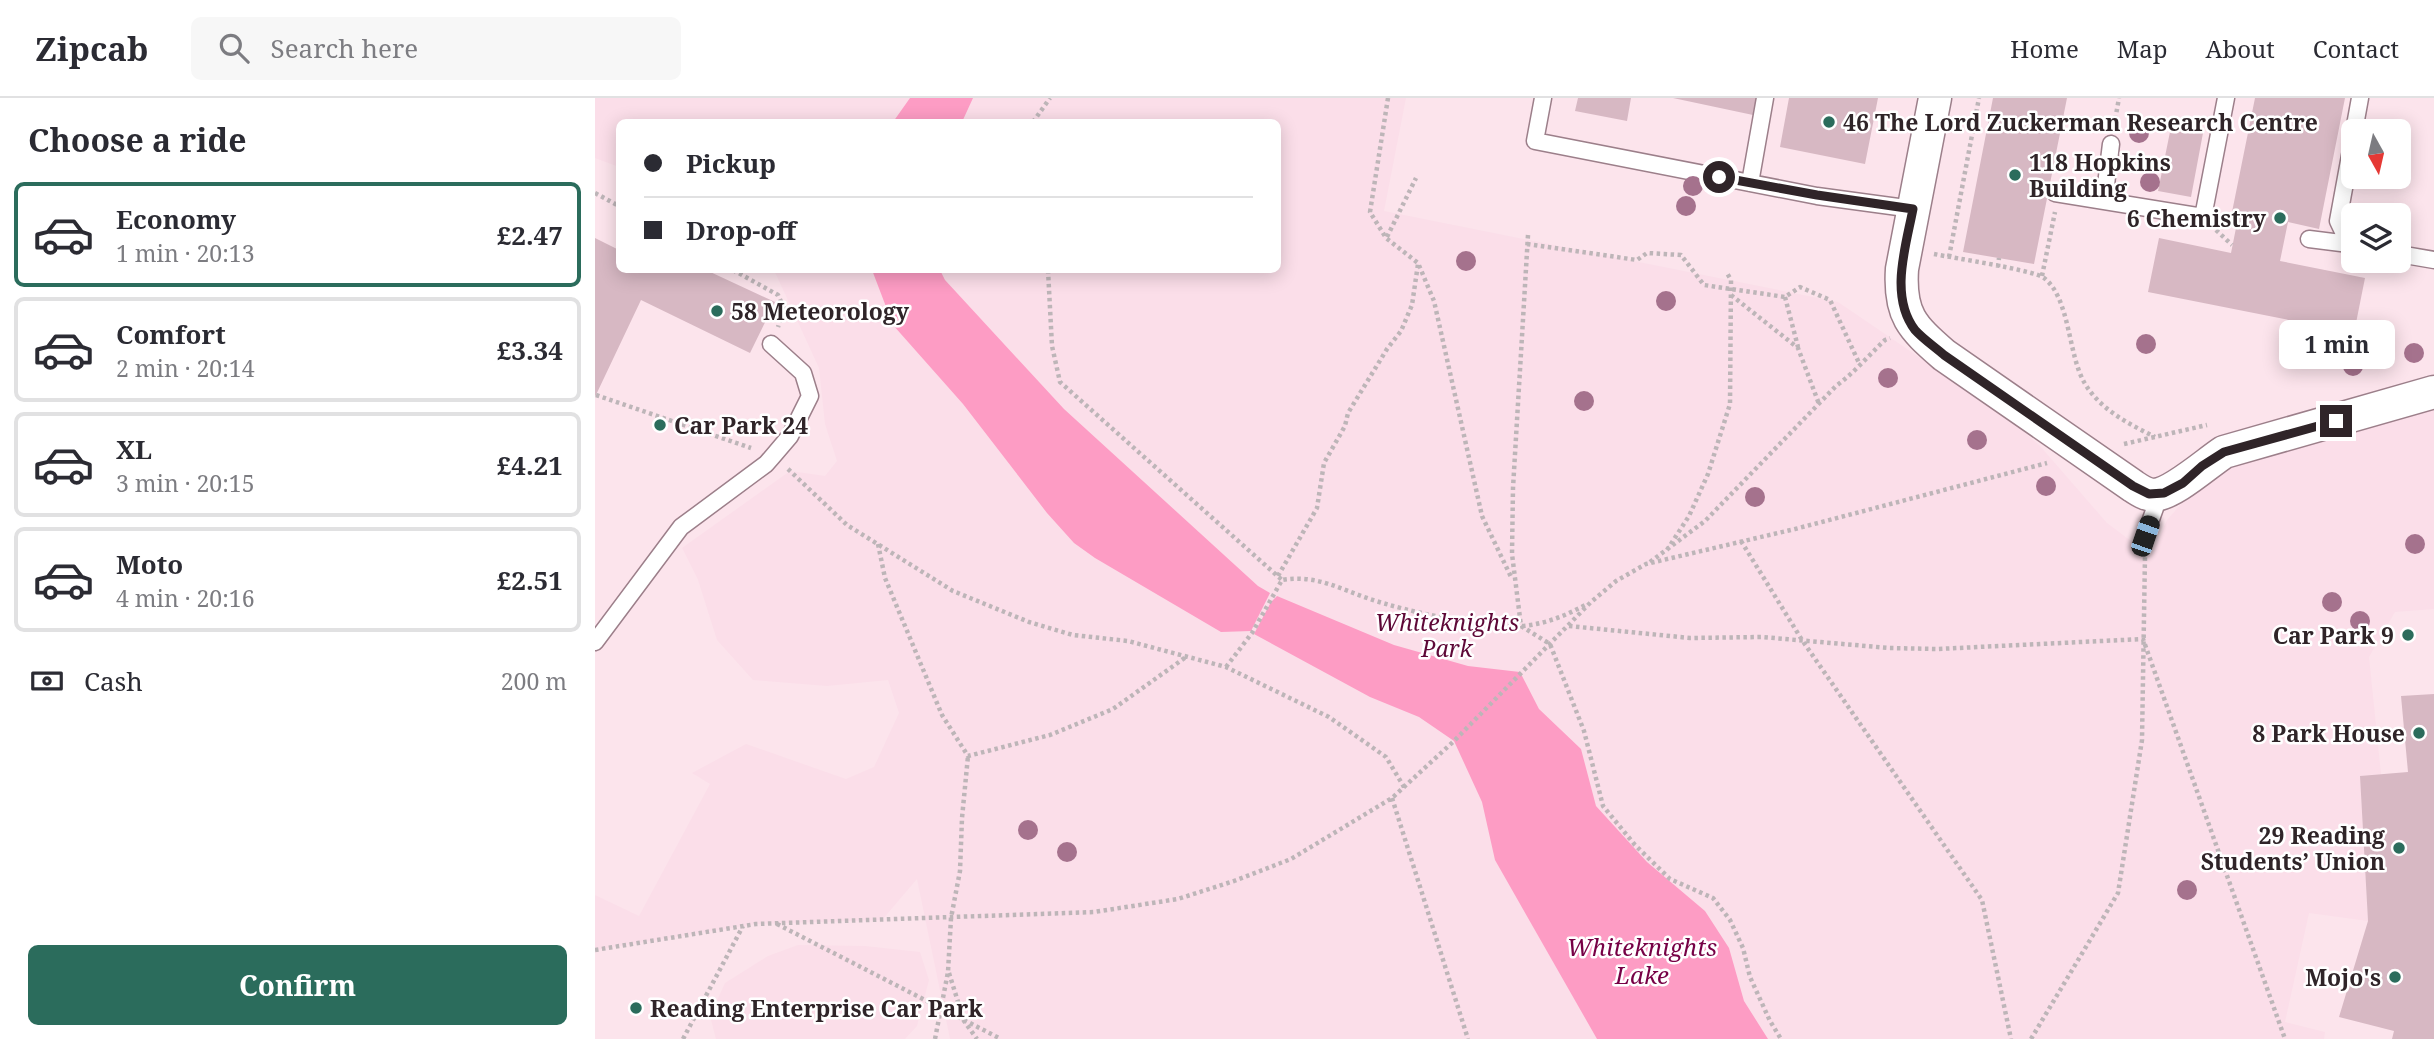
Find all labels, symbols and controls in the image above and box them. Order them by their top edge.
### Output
search box [191,17,681,80]
text: Zipcab [35,26,149,71]
icon: search [215,29,253,67]
text: Search here [271,30,418,66]
text: Home [2010,32,2079,65]
text: Map [2117,32,2168,65]
text: About [2206,32,2275,65]
text: Contact [2313,32,2399,65]
place label: 46 The Lord Zuckerman Research Centre [1843,106,2318,138]
marker: 46 The Lord Zuckerman Research Centre [1821,114,1837,130]
text: Choose a ride [28,118,247,161]
north arrow [2341,119,2411,189]
map controls [2341,119,2411,273]
text: Pickup [686,145,776,181]
place label: 118 Hopkins Building [2029,146,2171,204]
route start [1703,161,1735,193]
marker: 118 Hopkins Building [2007,167,2023,183]
text: Economy [116,201,236,237]
place label: 6 Chemistry [2127,202,2267,234]
icon: car [32,203,95,266]
button: layers [2341,203,2411,273]
marker: 6 Chemistry [2272,210,2288,226]
text: Drop-off [686,212,796,248]
text: £2.47 [497,217,563,253]
text: 1 min · 20:13 [116,237,254,269]
place label: 58 Meteorology [731,295,910,327]
marker: 58 Meteorology [709,303,725,319]
text: Comfort [116,316,226,352]
icon: car [32,318,95,381]
callout: 1 min [2278,320,2394,368]
text: 1 min [2304,328,2370,360]
text: £3.34 [497,332,563,368]
text: 2 min · 20:14 [116,352,254,384]
route end [2320,405,2352,437]
place label: Car Park 24 [674,409,808,441]
marker: Car Park 24 [652,417,668,433]
text: XL [116,431,152,467]
icon: car [32,433,95,496]
text: £4.21 [497,447,563,483]
text: 3 min · 20:15 [116,467,254,499]
car [2129,513,2162,559]
text: Moto [116,546,183,582]
icon: car [32,548,95,611]
text: £2.51 [497,562,563,598]
text: 4 min · 20:16 [116,582,254,614]
park label: Whiteknights Park [1375,606,1519,664]
place label: Car Park 9 [2273,619,2394,651]
marker: Car Park 9 [2400,627,2416,643]
icon: cash [28,662,66,700]
text: Cash [84,663,143,699]
text: 200 m [501,665,567,697]
place label: 8 Park House [2252,717,2405,749]
marker: 8 Park House [2411,725,2427,741]
place label: 29 Reading Students’ Union [2201,819,2385,877]
marker: 29 Reading Students’ Union [2391,840,2407,856]
water label: Whiteknights Lake [1567,930,1717,991]
button: Confirm [28,945,567,1025]
place label: Mojo's [2305,961,2381,993]
marker: Mojo's [2387,969,2403,985]
place label: Reading Enterprise Car Park [650,992,983,1024]
marker: Reading Enterprise Car Park [628,1000,644,1016]

